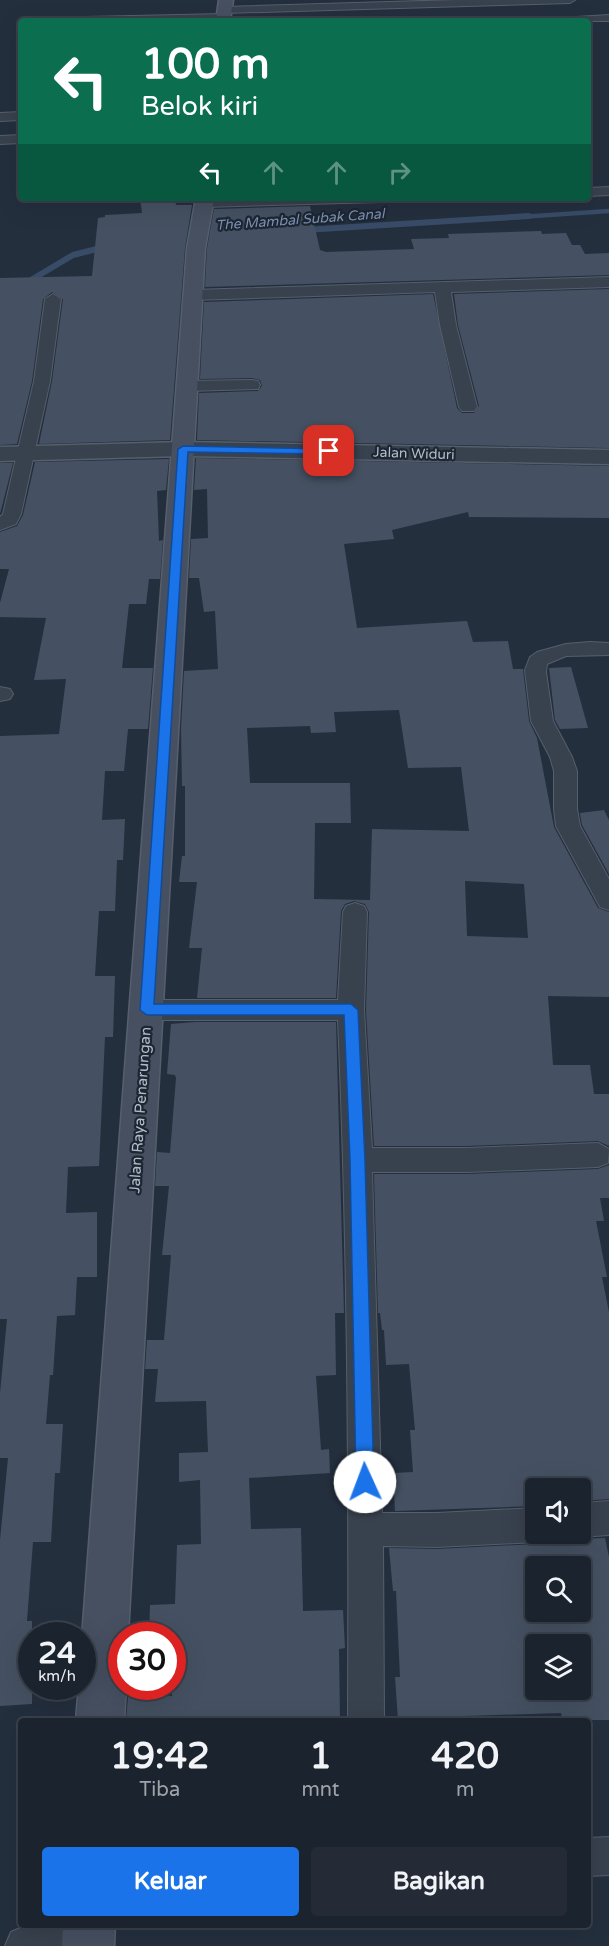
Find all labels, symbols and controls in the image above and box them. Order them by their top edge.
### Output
text: 100 m [141,39,270,90]
icon: left [42,42,120,120]
text: Belok kiri [141,90,258,123]
icon: left [194,156,227,189]
icon: ahead [257,156,290,189]
icon: ahead [320,156,353,189]
icon: right [383,156,416,189]
water label: The Mambal Subak Canal [215,205,386,234]
pin [303,425,354,476]
icon: arrive [312,434,345,467]
street label: Jalan Widuri [373,444,455,463]
street label: Jalan Raya Penarungan [125,1026,155,1194]
position arrow [333,1450,397,1514]
map controls [525,1478,591,1700]
button: sound [525,1478,591,1544]
button: search [525,1556,591,1622]
speed limit sign: 30 [108,1622,186,1700]
button: layers [525,1634,591,1700]
text: 24 [38,1635,76,1672]
text: km/h [38,1667,76,1685]
text: 19:42 [110,1735,210,1778]
text: 1 [309,1735,332,1778]
text: 420 [431,1735,499,1778]
text: Tiba [139,1778,180,1802]
text: mnt [301,1778,339,1802]
text: m [456,1778,474,1802]
button: Keluar [42,1847,299,1916]
button: Bagikan [311,1847,567,1916]

